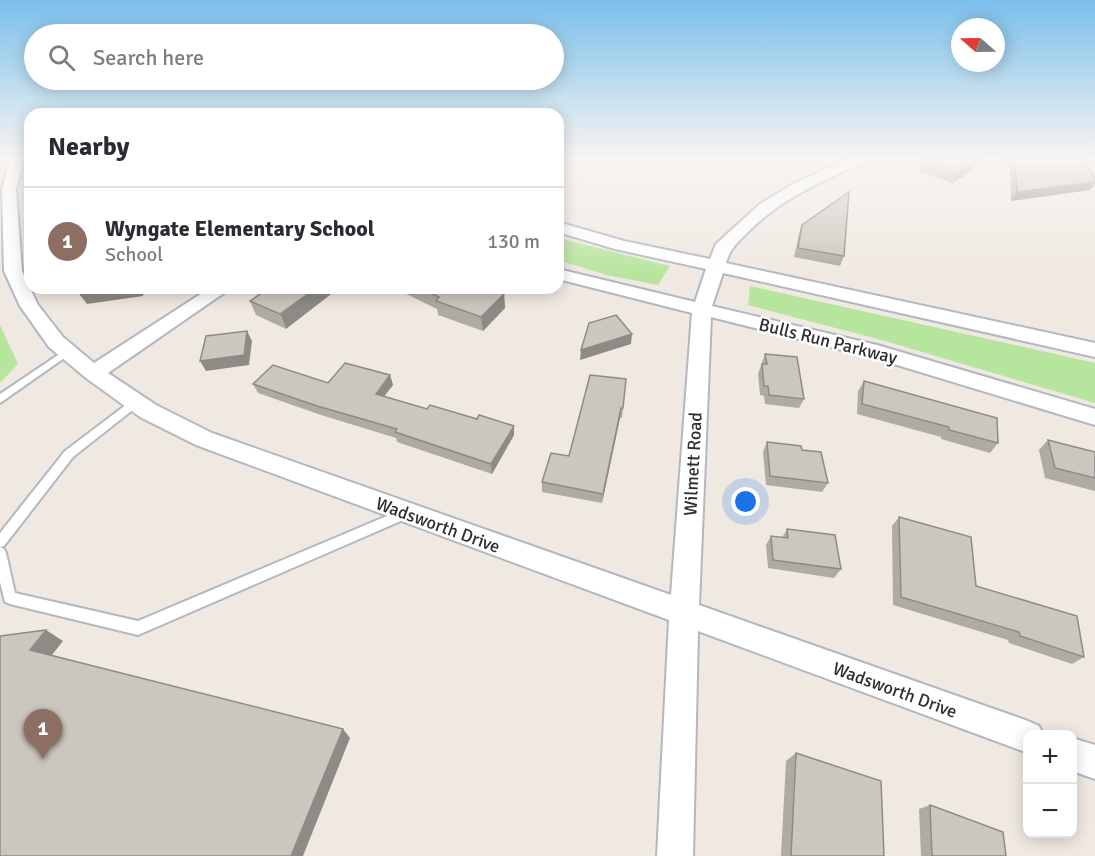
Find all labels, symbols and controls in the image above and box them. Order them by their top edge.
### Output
north arrow [951,18,1005,72]
search box [24,24,564,90]
icon: search [45,41,78,74]
text: Search here [93,44,204,71]
text: Nearby [48,131,129,163]
text: Wyngate Elementary School [105,215,375,242]
text: 1 [62,229,73,254]
text: 130 m [487,229,540,254]
text: School [105,242,163,267]
street label: Bulls Run Parkway [757,313,900,369]
street label: Wilmett Road [679,412,707,516]
your location [731,487,760,516]
street label: Wadsworth Drive [373,492,503,558]
street label: Wadsworth Drive [830,657,960,723]
pin: 1 [24,710,63,759]
map controls [1023,730,1077,838]
button: + [1023,730,1077,784]
button: − [1023,784,1077,838]

